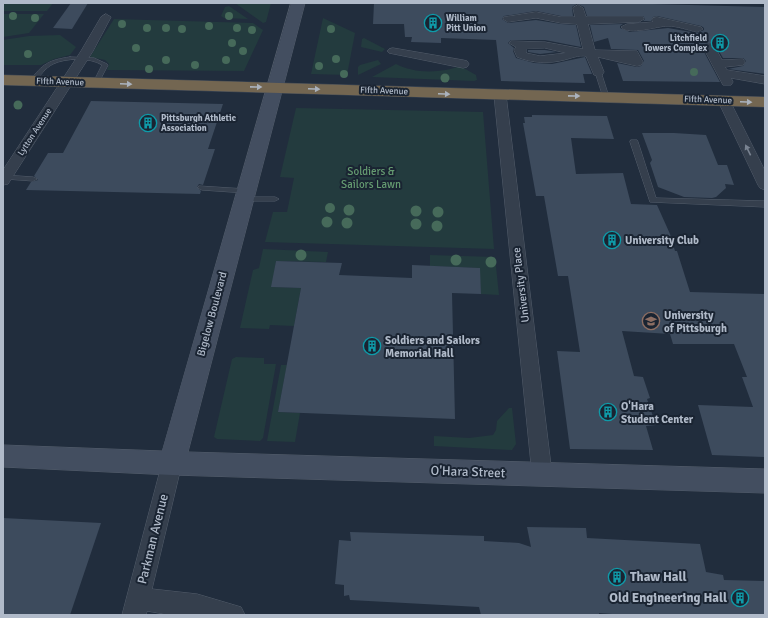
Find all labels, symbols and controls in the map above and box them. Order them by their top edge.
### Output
building icon: William Pitt Union [423,13,443,33]
place label: William Pitt Union [446,13,486,34]
place label: Litchfield Towers Complex [644,33,708,54]
building icon: Litchfield Towers Complex [710,33,730,53]
street label: Fifth Avenue [36,76,85,88]
one-way arrow [120,80,132,87]
one-way arrow [250,84,263,90]
street label: Fifth Avenue [360,85,409,97]
one-way arrow [308,86,321,92]
one-way arrow [438,90,450,97]
one-way arrow [568,93,581,99]
street label: Fifth Avenue [684,94,733,106]
one-way arrow [740,99,753,105]
street label: Lytton Avenue [16,106,55,158]
building icon: Pittsburgh Athletic Association [138,113,158,133]
place label: Pittsburgh Athletic Association [161,113,237,134]
one-way arrow [745,144,751,156]
park label: Soldiers & Sailors Lawn [341,165,401,191]
building icon: University Club [602,230,622,250]
place label: University Club [625,234,699,247]
street label: University Place [510,247,532,323]
street label: Bigelow Boulevard [194,270,230,358]
place label: University of Pittsburgh [664,309,727,335]
school or university icon: University of Pittsburgh [641,311,661,331]
place label: Soldiers and Sailors Memorial Hall [385,334,480,360]
building icon: Soldiers and Sailors Memorial Hall [362,336,382,356]
place label: O'Hara Student Center [621,400,694,426]
building icon: O'Hara Student Center [598,402,618,422]
street label: O'Hara Street [430,463,506,481]
street label: Parkman Avenue [134,492,172,586]
building icon: Thaw Hall [607,567,627,587]
place label: Thaw Hall [630,569,687,585]
building icon: Old Engineering Hall [730,588,750,608]
place label: Old Engineering Hall [609,590,727,606]

